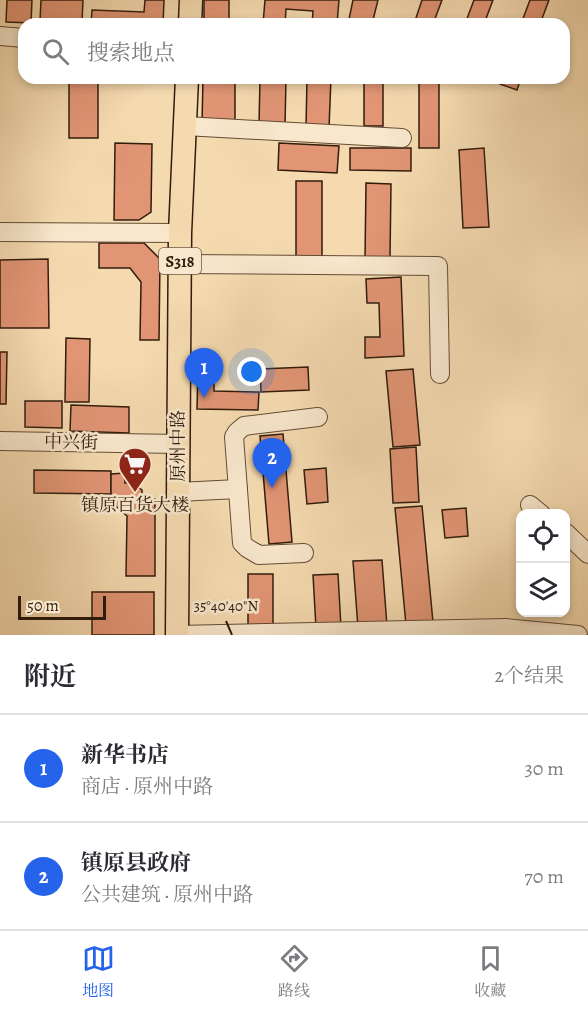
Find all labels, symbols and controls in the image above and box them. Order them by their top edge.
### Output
search box [18,18,570,84]
icon: search [39,35,72,68]
text: 搜索地点 [87,38,175,68]
road number: S318 [159,248,201,274]
pin: 1 [184,348,224,398]
your location [237,357,266,386]
street label: 原州中路 [166,410,190,482]
street label: 中兴街 [44,430,98,454]
pin: 2 [252,438,292,488]
supermarket icon: 镇原百货大楼 [117,446,153,493]
place label: 镇原百货大楼 [81,493,189,517]
map controls [516,509,570,617]
button: locate [516,509,570,563]
button: layers [516,563,570,617]
scale bar [18,593,106,620]
text: 50 m [27,595,59,617]
text: 35°40'40"N [194,596,259,616]
text: 附近 [24,659,76,694]
text: 2个结果 [495,662,564,689]
text: 新华书店 [81,740,169,770]
text: 1 [40,755,47,782]
text: 30 m [524,755,564,782]
text: 商店 · 原州中路 [81,773,213,800]
text: 镇原县政府 [81,848,191,878]
text: 2 [39,863,48,890]
text: 70 m [524,863,564,890]
text: 公共建筑 · 原州中路 [81,881,253,908]
tab: 地图 [82,942,115,1002]
tab: 路线 [278,942,311,1002]
tab: 收藏 [474,942,507,1002]

